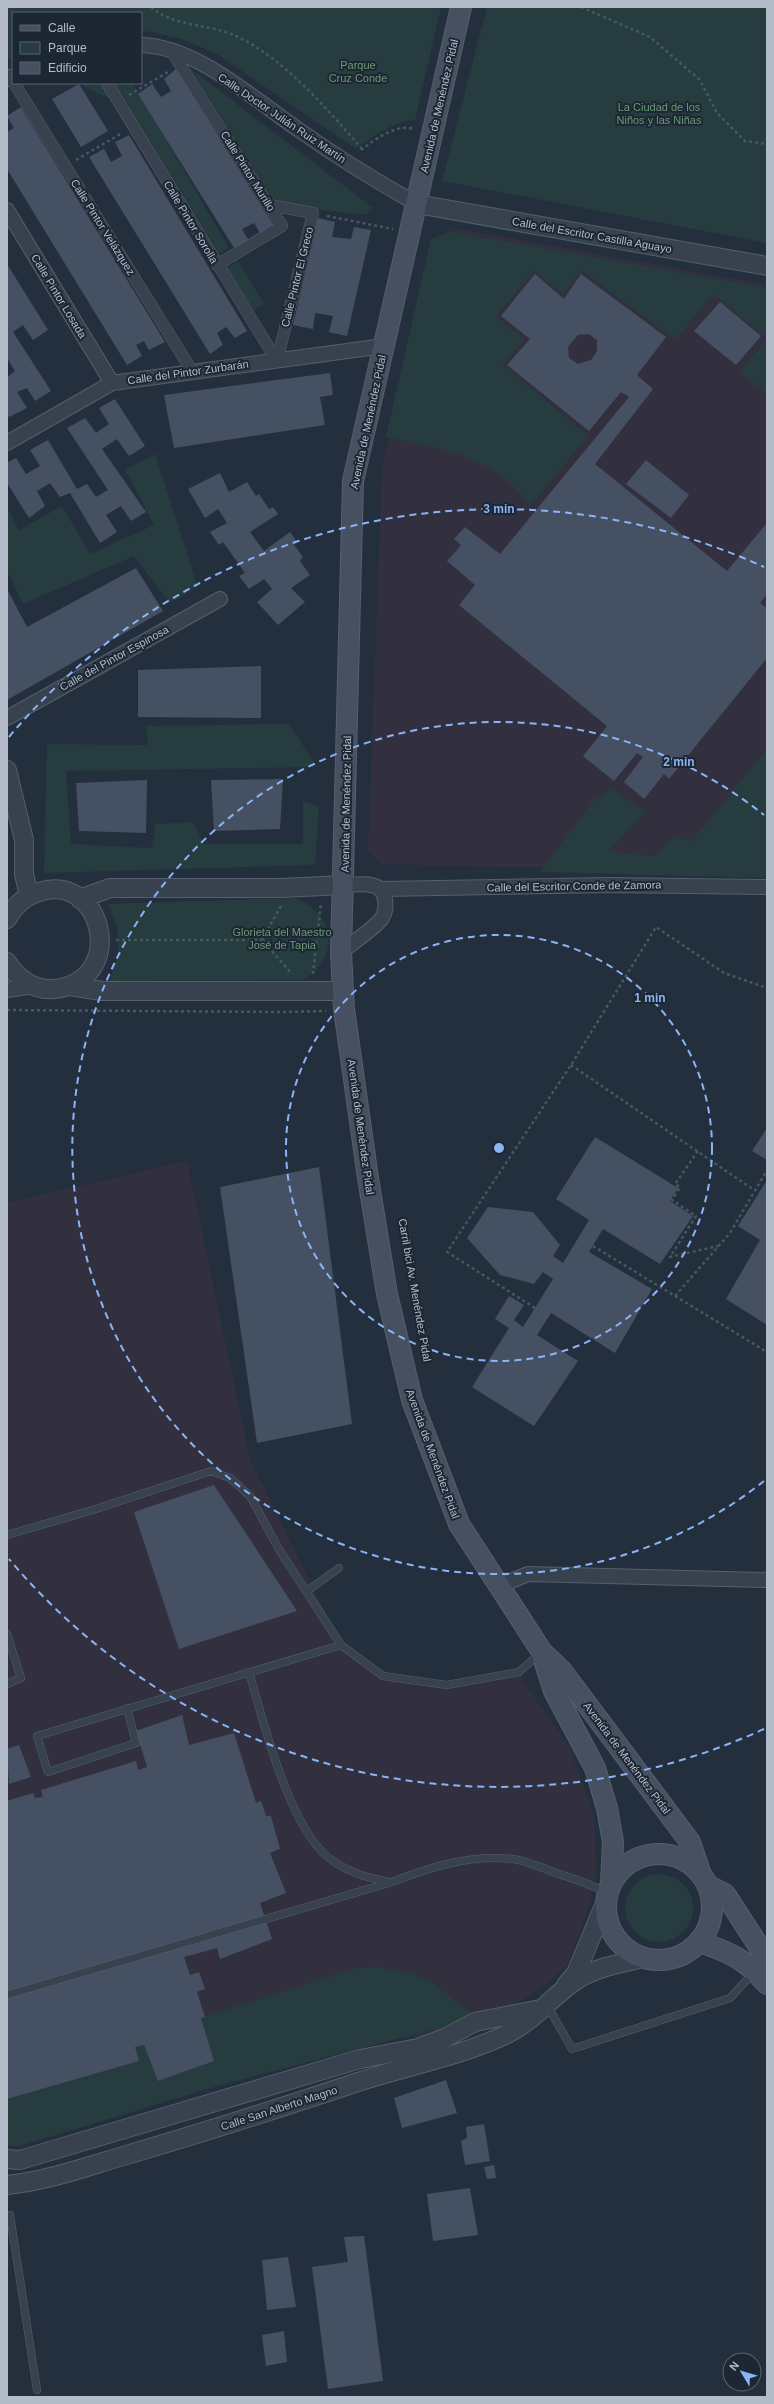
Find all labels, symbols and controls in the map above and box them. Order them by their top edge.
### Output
legend [12,12,142,84]
text: Calle [48,21,76,35]
street label: Avenida de Menéndez Pidal [418,38,460,174]
text: Parque [48,41,87,55]
park label: Parque Cruz Conde [329,59,387,84]
text: Edificio [48,61,87,75]
street label: Calle Doctor Julián Ruiz Martín [216,71,348,165]
park label: La Ciudad de los Niños y las Niñas [617,101,702,126]
street label: Calle Pintor Murillo [218,129,278,213]
street label: Calle Pintor Velázquez [69,177,137,277]
street label: Calle Pintor Sorolla [162,179,221,266]
street label: Calle del Escritor Castilla Aguayo [511,215,673,255]
street label: Calle Pintor El Greco [279,226,315,328]
street label: Calle Pintor Losada [29,252,89,341]
street label: Avenida de Menéndez Pidal [348,354,388,490]
street label: Calle del Pintor Zurbarán [127,358,249,386]
text: 3 min [483,502,515,516]
street label: Calle del Pintor Espinosa [57,623,171,693]
street label: Avenida de Menéndez Pidal [339,736,353,872]
text: 2 min [663,755,695,769]
street label: Calle del Escritor Conde de Zamora [486,878,662,894]
park label: Glorieta del Maestro José de Tapia [232,926,332,951]
text: 1 min [634,991,666,1005]
street label: Avenida de Menéndez Pidal [346,1058,376,1196]
centre of rings [492,1141,506,1155]
street label: Carril bici Av. Menéndez Pidal [396,1218,434,1362]
street label: Avenida de Menéndez Pidal [404,1388,462,1520]
street label: Avenida de Menéndez Pidal [581,1700,673,1816]
street label: Calle San Alberto Magno [219,2083,339,2133]
north arrow [722,2352,762,2392]
text: N [727,2359,741,2373]

